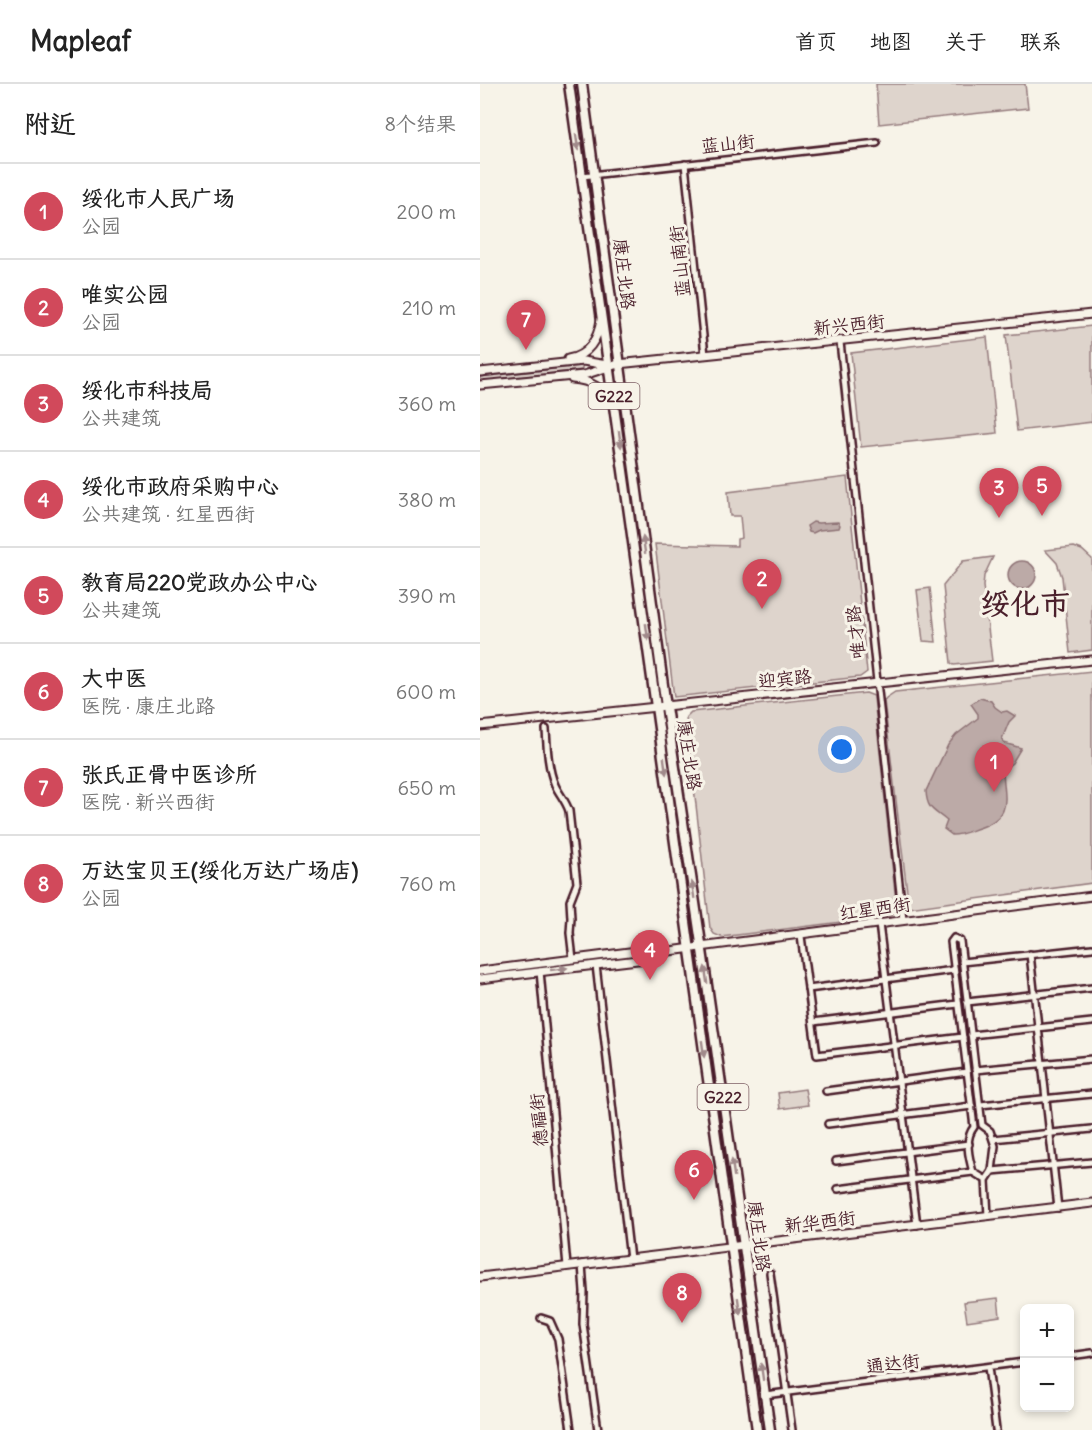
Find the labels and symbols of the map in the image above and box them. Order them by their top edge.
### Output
street label: 蓝山街 [700,129,756,158]
one-way arrow [573,133,582,152]
street label: 蓝山南街 [664,224,695,298]
street label: 康庄北路 [609,237,640,311]
pin: 7 [506,300,546,350]
street label: 新兴西街 [812,309,886,340]
road number: G222 [588,383,640,409]
one-way arrow [615,429,625,448]
pin: 5 [1022,466,1062,516]
pin: 3 [980,468,1018,518]
one-way arrow [639,535,648,554]
pin: 2 [742,560,782,609]
district label: 绥化市 [980,584,1070,622]
street label: 唯才路 [841,604,870,660]
one-way arrow [642,623,651,642]
street label: 迎宾路 [757,664,813,693]
street label: 康庄北路 [673,718,706,792]
your location [827,735,856,764]
pin: 1 [974,742,1014,792]
one-way arrow [660,756,669,775]
one-way arrow [689,881,698,900]
street label: 红星西街 [838,892,912,925]
pin: 4 [630,930,670,980]
one-way arrow [549,964,568,974]
one-way arrow [701,965,710,984]
one-way arrow [699,1040,708,1059]
road number: G222 [698,1084,748,1110]
street label: 德福街 [525,1092,552,1148]
pin: 6 [674,1150,714,1200]
one-way arrow [728,1158,737,1177]
street label: 康庄北路 [743,1199,776,1273]
street label: 新华西街 [783,1206,857,1237]
pin: 8 [662,1274,702,1323]
one-way arrow [734,1296,743,1315]
street label: 通达街 [865,1349,921,1378]
one-way arrow [757,1362,766,1381]

